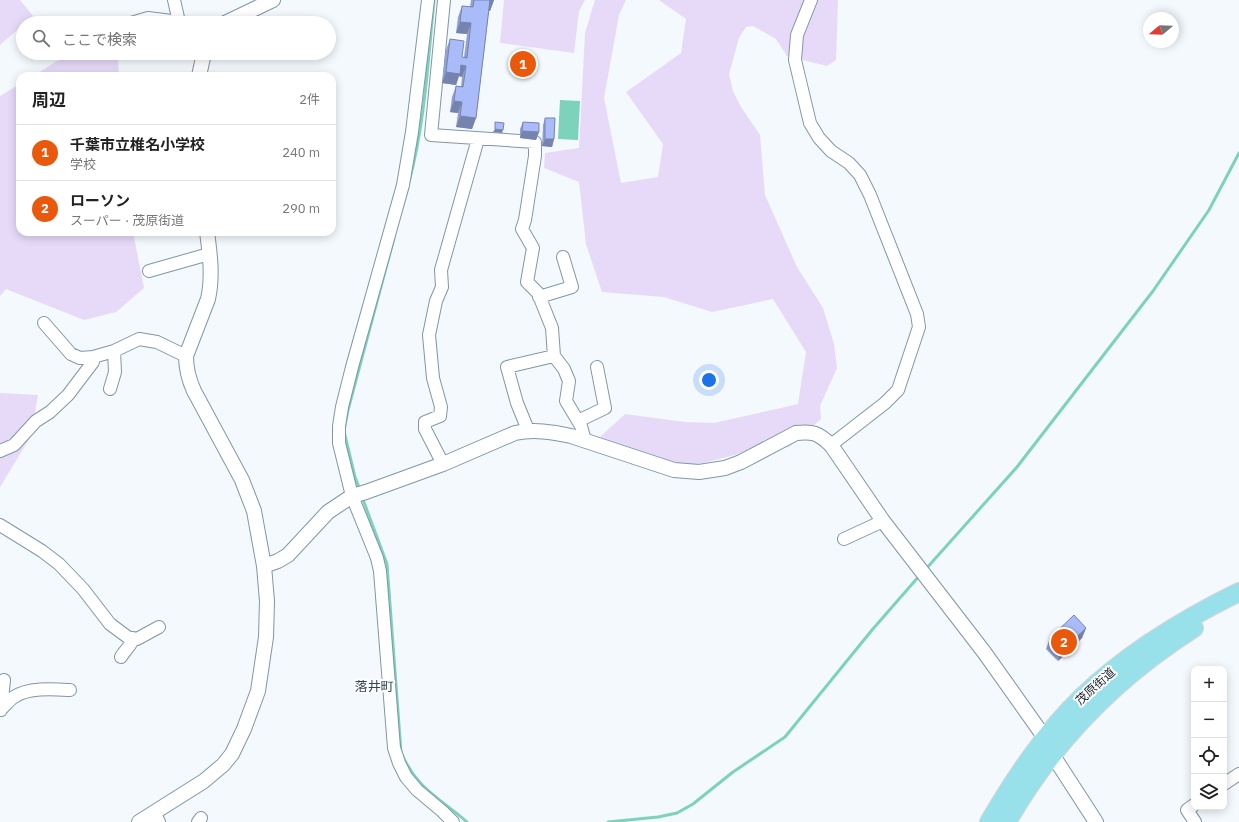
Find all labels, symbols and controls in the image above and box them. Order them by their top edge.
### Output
north arrow [1143,12,1179,48]
search box [16,16,336,60]
icon: search [30,27,52,49]
text: ここで検索 [62,30,137,49]
pin: 1 [510,49,536,79]
text: 周辺 [32,89,66,111]
text: 2件 [299,91,320,108]
text: 千葉市立椎名小学校 [70,135,205,154]
text: 1 [41,144,49,161]
text: 240 m [282,144,320,161]
text: 学校 [70,156,96,173]
text: ローソン [70,191,130,210]
text: 2 [41,200,49,217]
text: 290 m [282,200,320,217]
text: スーパー · 茂原街道 [70,212,184,229]
your location [699,370,719,390]
pin: 2 [1051,627,1077,657]
street label: 茂原街道 [1072,664,1118,708]
map controls [1191,666,1227,810]
button: + [1191,666,1227,702]
district label: 落井町 [354,678,394,695]
button: − [1191,702,1227,738]
button: locate [1191,738,1227,774]
button: layers [1191,774,1227,810]

